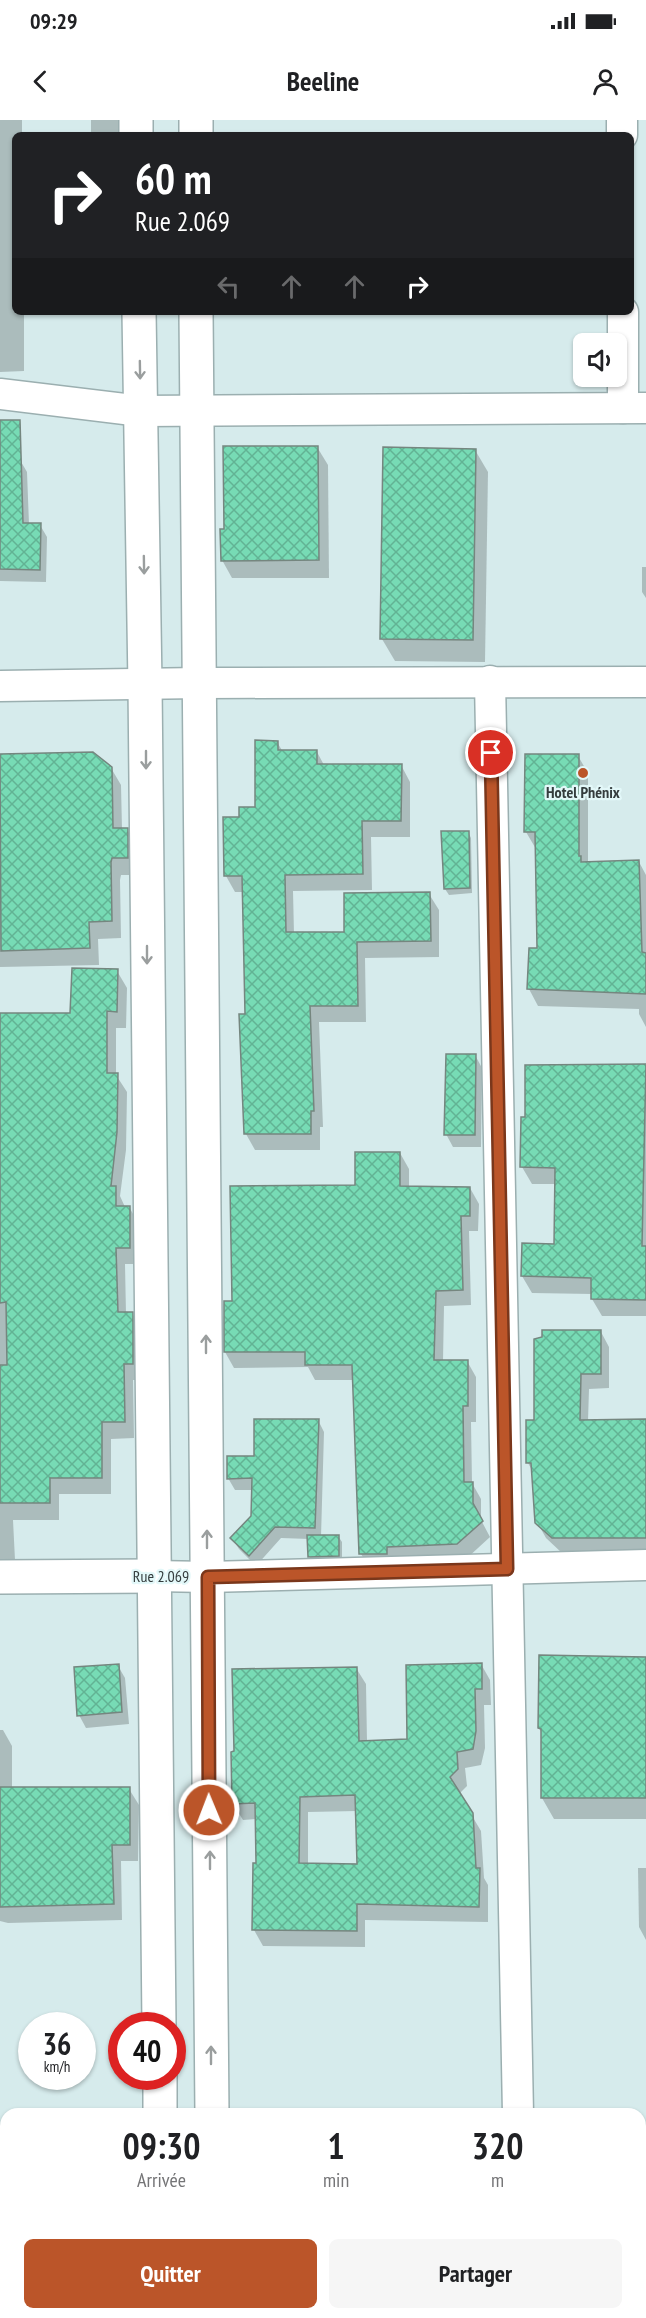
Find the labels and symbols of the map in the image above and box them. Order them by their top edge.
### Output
one-way arrow [135,360,146,380]
one-way arrow [138,555,149,575]
pin [465,727,516,778]
one-way arrow [140,750,152,770]
marker: Hotel Phénix [576,766,590,780]
place label: Hotel Phénix [546,782,620,802]
one-way arrow [142,945,153,965]
one-way arrow [200,1335,211,1355]
one-way arrow [201,1530,213,1550]
street label: Rue 2.069 [133,1566,189,1586]
position arrow [177,1778,241,1842]
one-way arrow [204,1851,216,1871]
speed limit sign: 40 [108,2012,186,2090]
one-way arrow [205,2046,217,2066]

